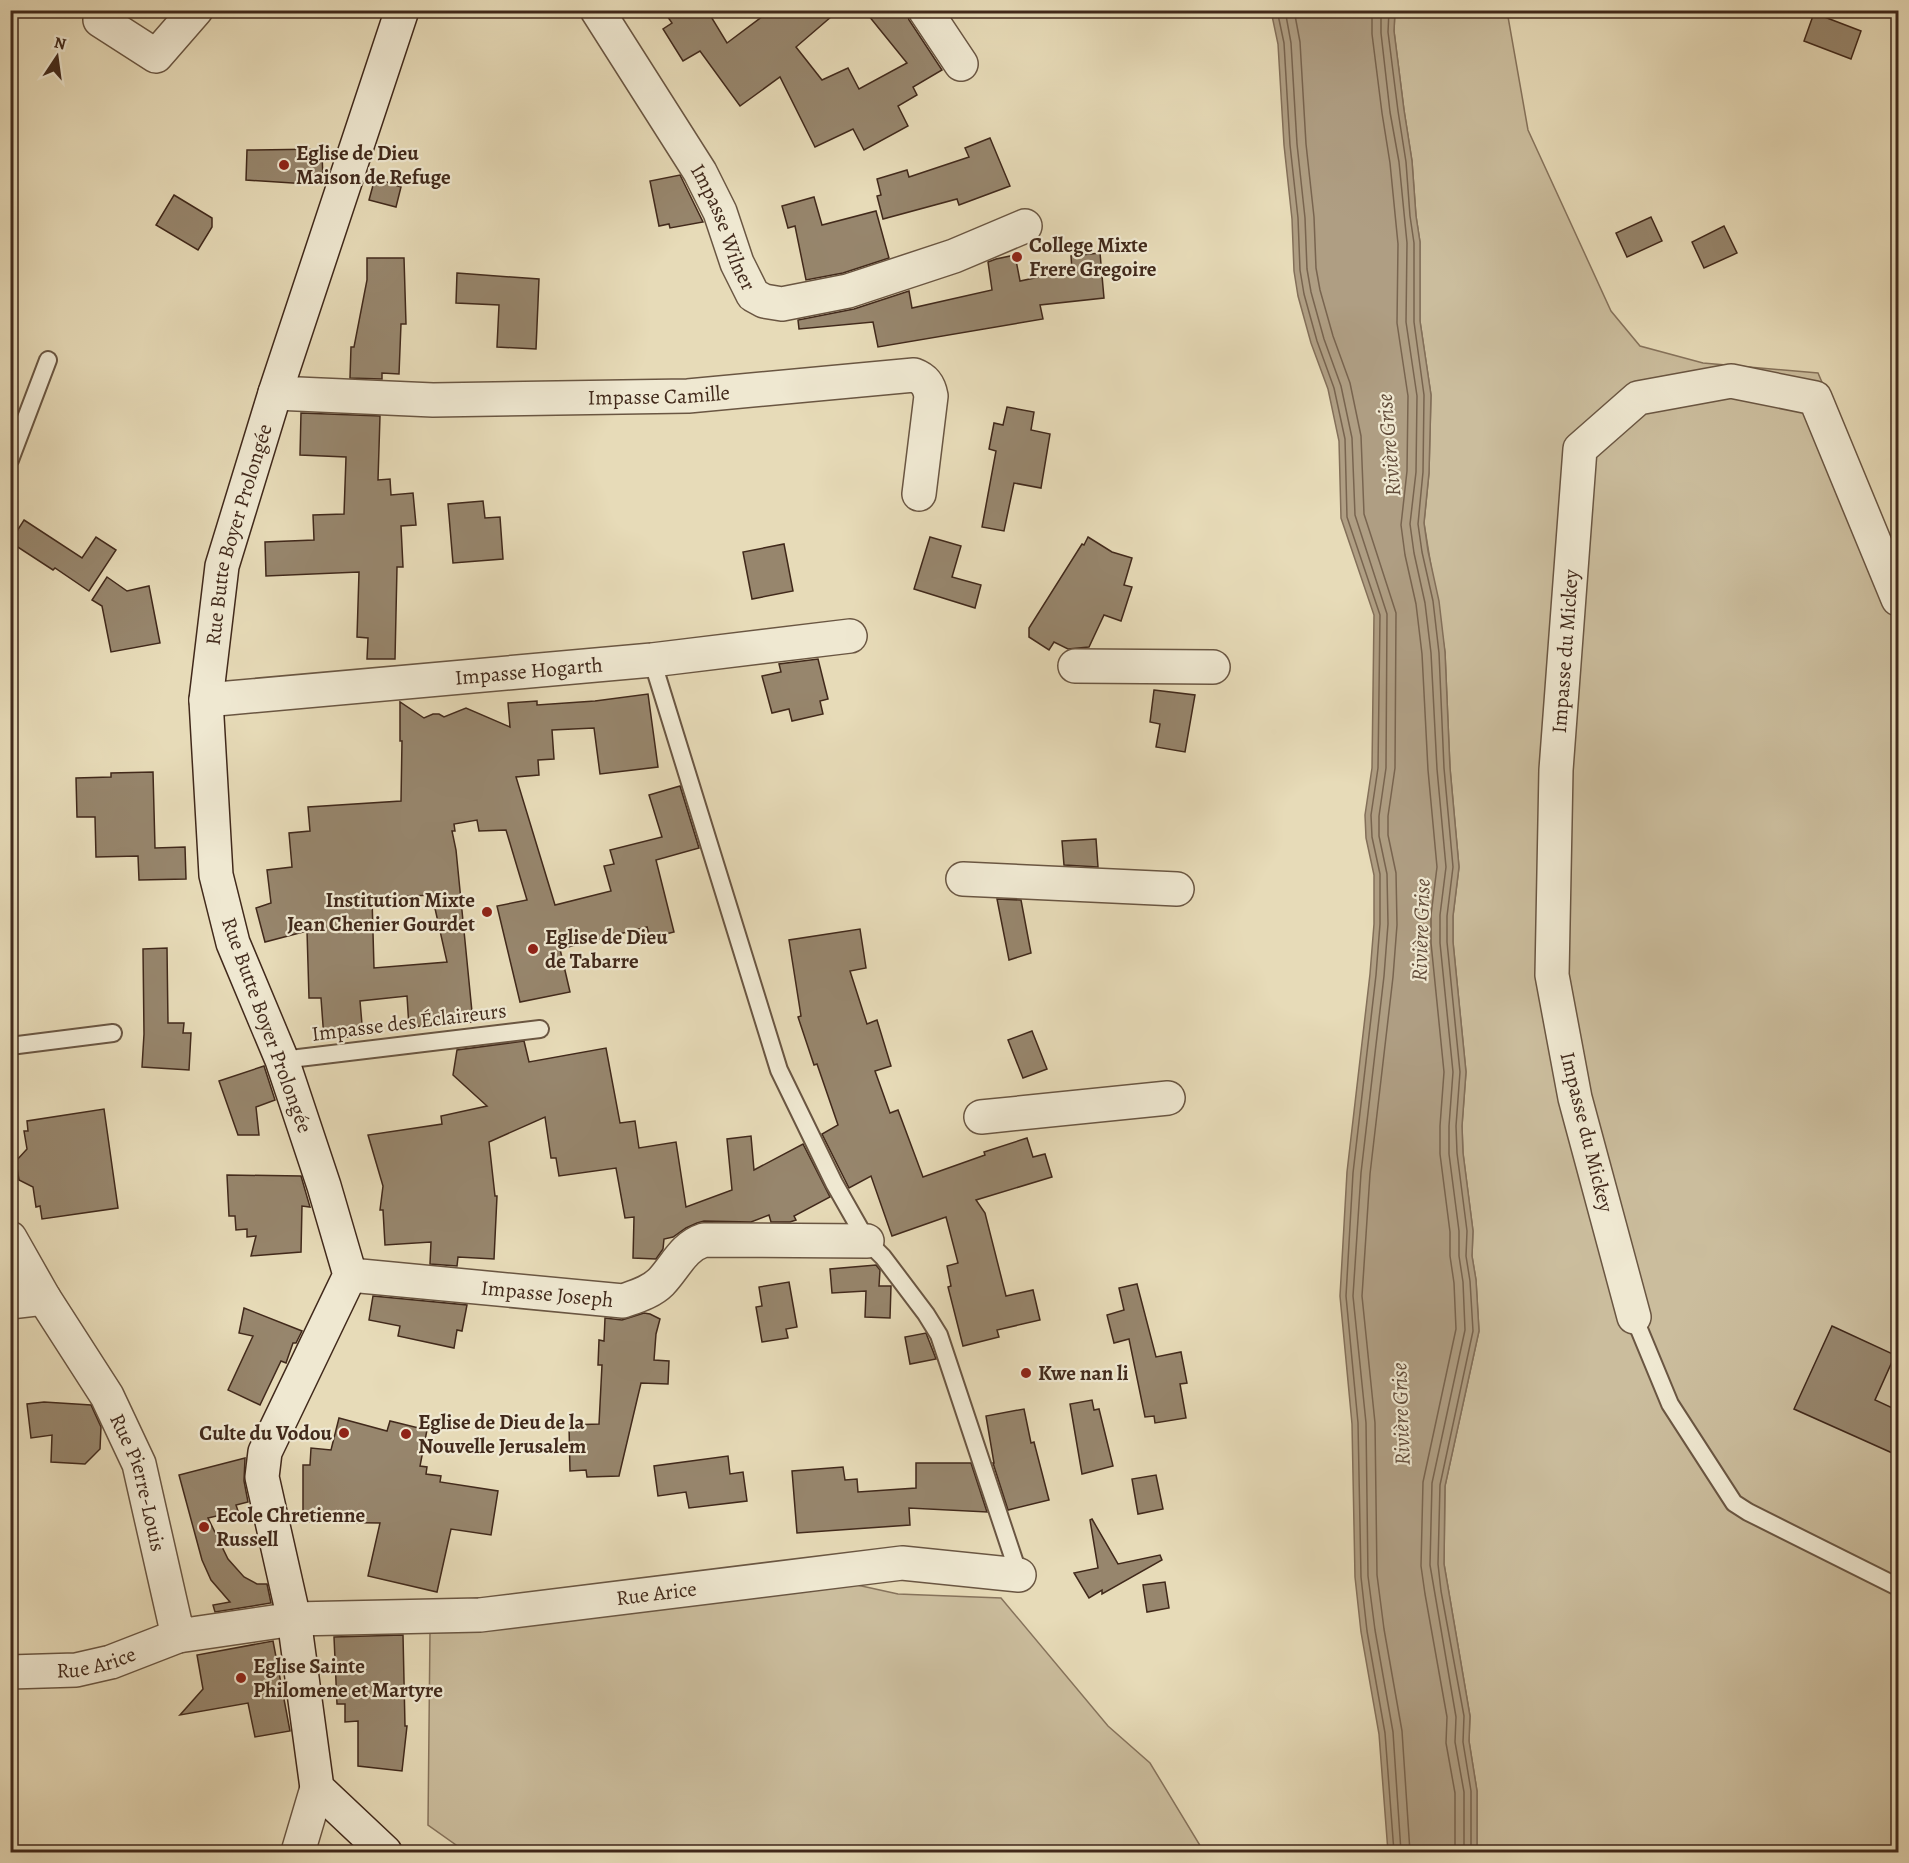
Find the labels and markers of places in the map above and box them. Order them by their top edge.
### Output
place label: Eglise de Dieu Maison de Refuge [296,139,451,191]
marker: Eglise de Dieu Maison de Refuge [277,158,291,172]
place label: College Mixte Frere Gregoire [1029,231,1157,283]
marker: College Mixte Frere Gregoire [1010,250,1024,264]
place label: Institution Mixte Jean Chenier Gourdet [287,886,475,938]
marker: Institution Mixte Jean Chenier Gourdet [480,905,494,919]
place label: Eglise de Dieu de Tabarre [545,923,668,975]
marker: Eglise de Dieu de Tabarre [526,942,540,956]
place label: Kwe nan li [1038,1359,1129,1387]
marker: Kwe nan li [1019,1366,1033,1380]
place label: Eglise de Dieu de la Nouvelle Jerusalem [418,1408,587,1460]
place label: Culte du Vodou [199,1419,333,1447]
marker: Culte du Vodou [337,1426,351,1440]
marker: Eglise de Dieu de la Nouvelle Jerusalem [399,1427,413,1441]
place label: Ecole Chretienne Russell [216,1501,366,1553]
marker: Ecole Chretienne Russell [197,1520,211,1534]
place label: Eglise Sainte Philomene et Martyre [253,1652,443,1704]
marker: Eglise Sainte Philomene et Martyre [234,1671,248,1685]

